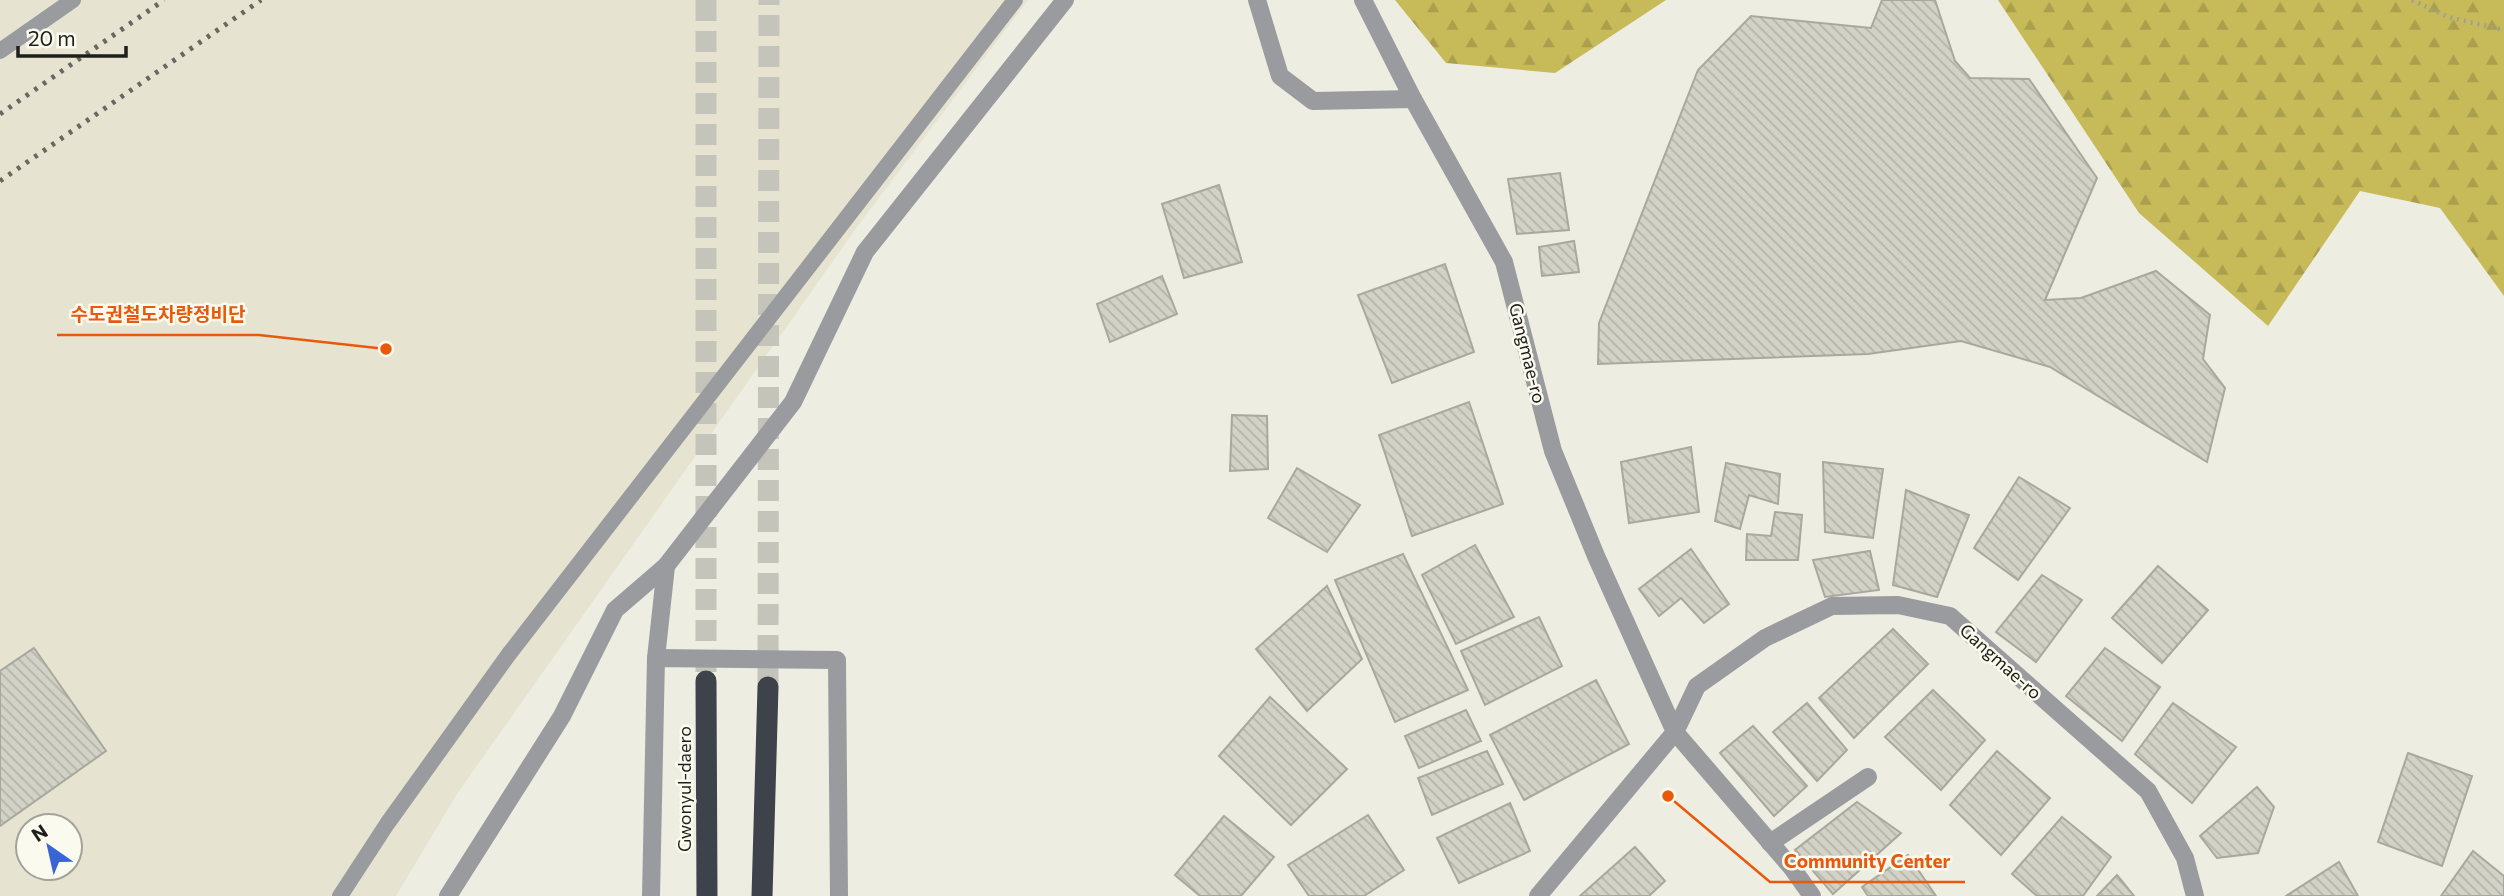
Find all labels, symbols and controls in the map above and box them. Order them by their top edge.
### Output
scale bar [18,14,126,58]
text: 20 m [28,25,76,50]
callout: 수도권철도차량정비단 [57,295,259,335]
street label: Gangmae-ro [1505,301,1551,405]
text: 수도권철도차량정비단 [71,302,246,325]
street label: Gangmae-ro [1956,619,2046,703]
street label: Gwonyul-daero [673,726,695,852]
north arrow [14,812,84,882]
text: N [27,819,52,846]
callout: Community Center [1770,842,1965,882]
text: Community Center [1784,849,1950,872]

